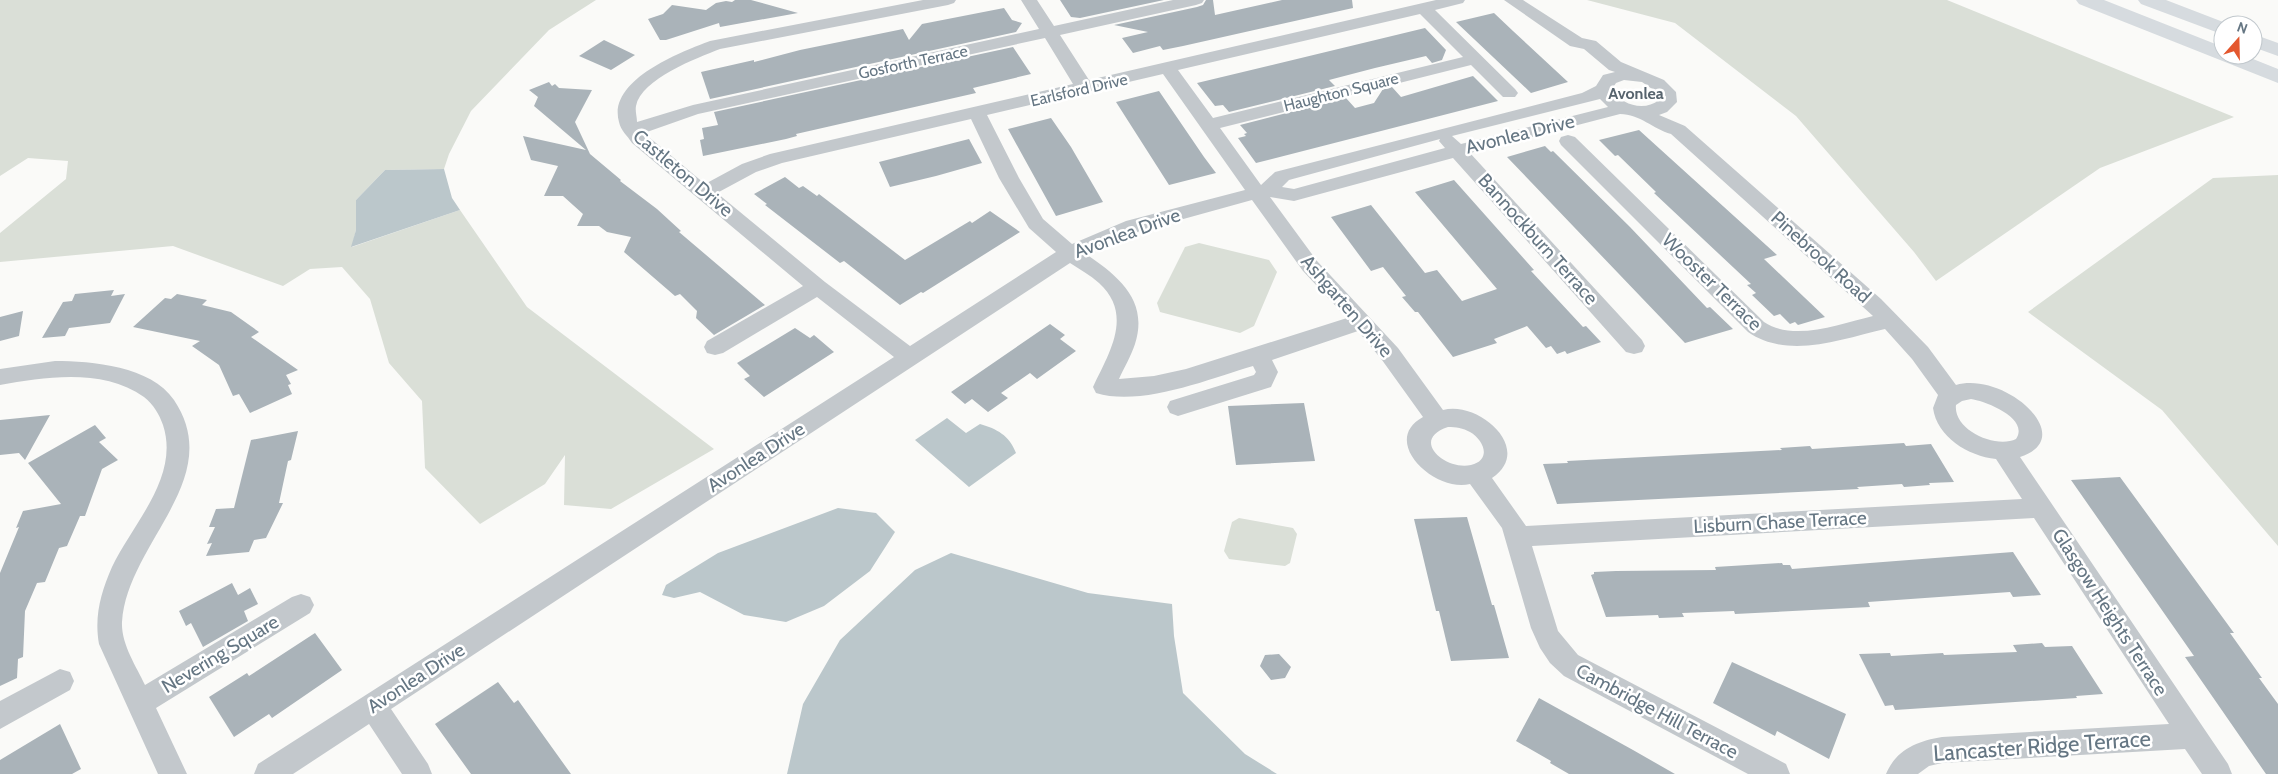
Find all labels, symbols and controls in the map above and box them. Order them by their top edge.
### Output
north arrow [2213,15,2263,65]
text: N [2235,18,2250,38]
street label: Gosforth Terrace [857,41,969,83]
street label: Haughton Square [1282,69,1400,115]
street label: Earlsford Drive [1029,70,1129,110]
district label: Avonlea [1608,84,1664,103]
street label: Avonlea Drive [1463,109,1577,159]
street label: Castleton Drive [628,124,738,222]
street label: Bannockburn Terrace [1473,169,1603,309]
street label: Avonlea Drive [1071,203,1184,263]
street label: Pinebrook Road [1766,206,1876,308]
street label: Wooster Terrace [1657,229,1767,336]
street label: Ashgarten Drive [1296,250,1398,362]
street label: Avonlea Drive [703,417,809,497]
street label: Lisburn Chase Terrace [1693,506,1867,538]
street label: Glasgow Heights Terrace [2047,524,2173,700]
street label: Nevering Square [157,610,283,698]
street label: Avonlea Drive [363,638,469,718]
street label: Cambridge Hill Terrace [1572,659,1742,764]
street label: Lancaster Ridge Terrace [1932,725,2152,767]

